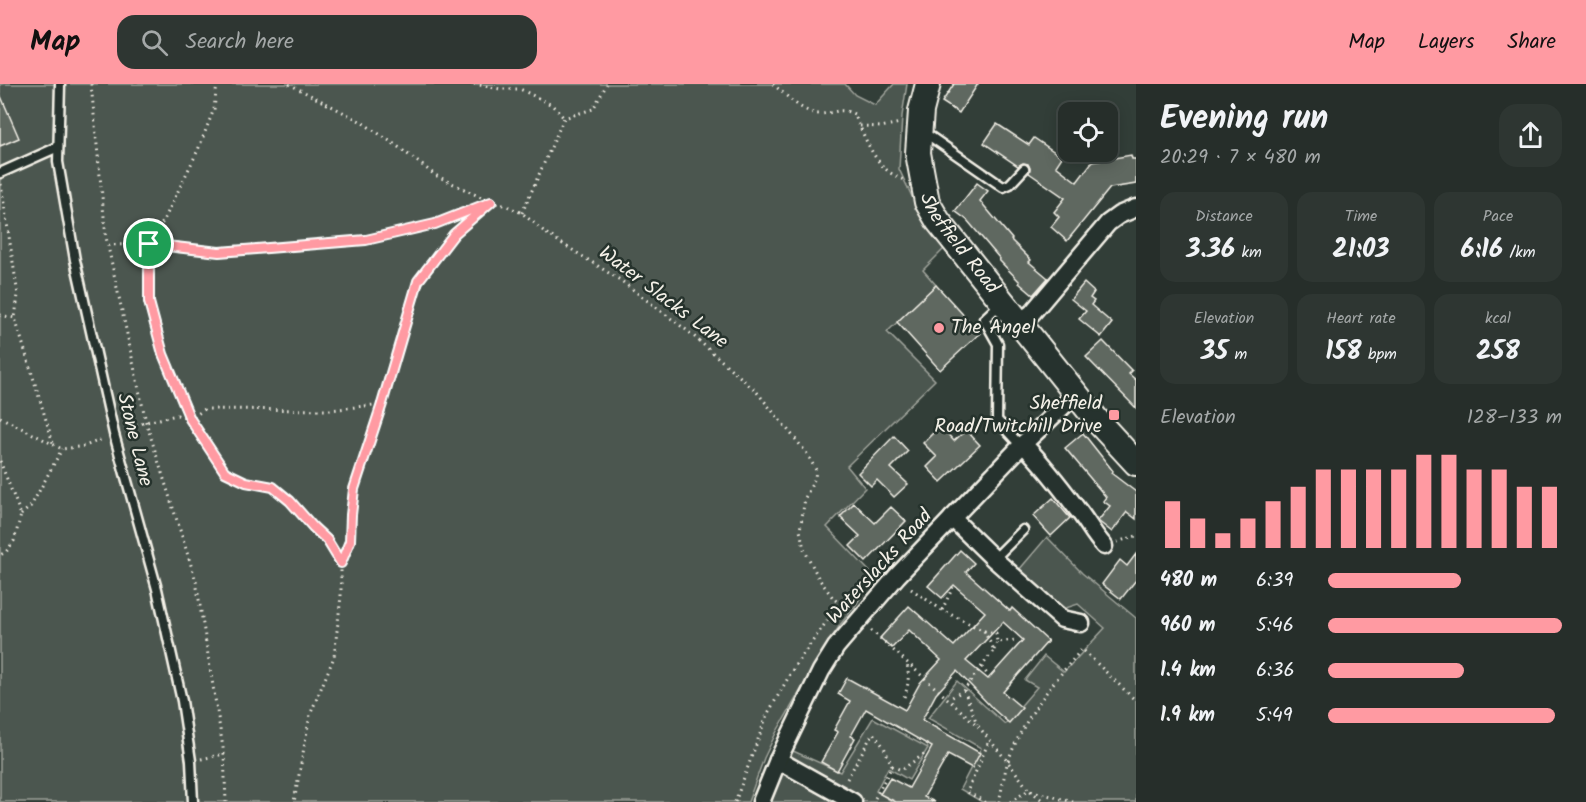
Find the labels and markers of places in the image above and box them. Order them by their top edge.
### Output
pin [123,218,174,269]
place label: The Angel [951,312,1036,344]
marker: The Angel [932,321,946,335]
place label: Sheffield Road/Twitchill Drive [934,388,1103,443]
marker: Sheffield Road/Twitchill Drive [1107,408,1121,422]

